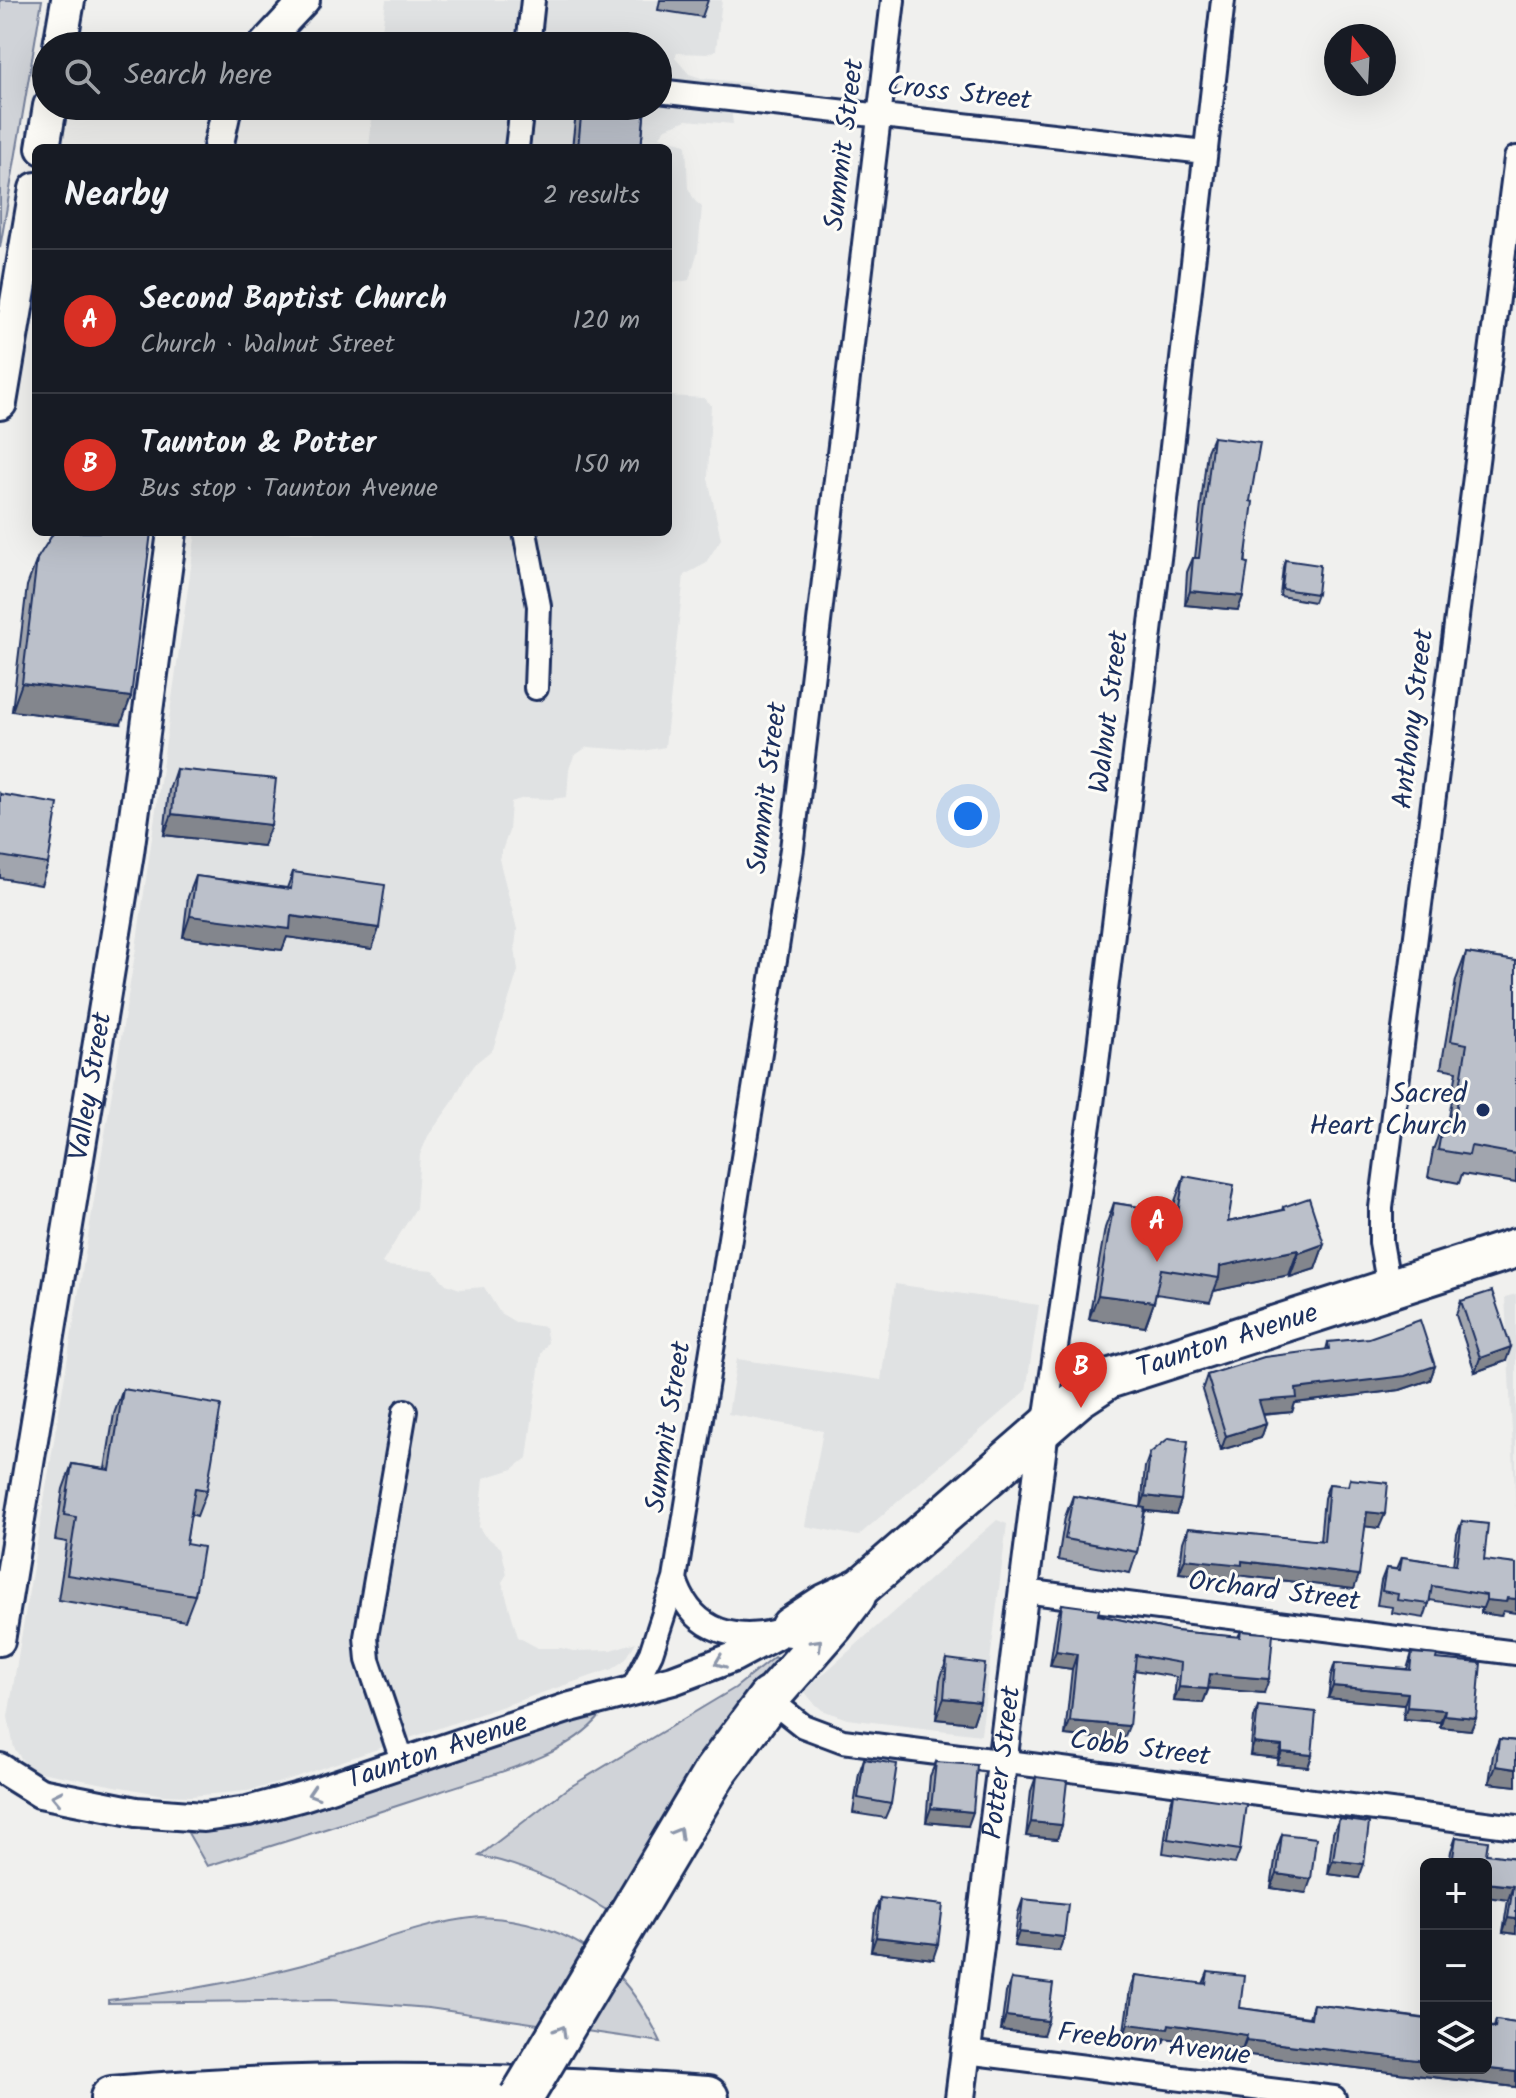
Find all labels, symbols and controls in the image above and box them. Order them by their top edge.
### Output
north arrow [1324,24,1396,96]
search box [32,32,672,120]
text: Search here [124,52,272,100]
icon: search [60,54,104,98]
street label: Summit Street [812,55,878,233]
street label: Cross Street [885,64,1035,124]
text: Nearby [64,169,169,223]
text: 2 results [543,175,640,217]
text: Second Baptist Church [140,276,447,324]
text: A [82,300,98,342]
text: 120 m [573,300,640,342]
text: Church · Walnut Street [140,324,395,366]
text: Taunton & Potter [140,420,376,468]
text: B [82,444,98,486]
text: 150 m [574,444,640,486]
text: Bus stop · Taunton Avenue [140,468,438,510]
street label: Anthony Street [1381,625,1447,811]
street label: Walnut Street [1078,627,1142,796]
street label: Summit Street [735,698,801,876]
your location [948,796,988,836]
street label: Valley Street [56,1008,125,1164]
place label: Sacred Heart Church [1309,1072,1468,1149]
marker: Sacred Heart Church [1474,1101,1492,1119]
pin: A [1131,1196,1183,1262]
street label: Taunton Avenue [1130,1290,1324,1391]
street label: Summit Street [633,1337,705,1516]
pin: B [1055,1342,1107,1408]
street label: Orchard Street [1186,1559,1364,1625]
one-way arrow [808,1639,823,1653]
one-way arrow [714,1653,728,1669]
street label: Potter Street [970,1682,1034,1842]
street label: Taunton Avenue [340,1700,534,1802]
street label: Cobb Street [1067,1718,1214,1780]
one-way arrow [306,1784,320,1800]
one-way arrow [51,1789,65,1806]
one-way arrow [668,1827,684,1842]
map controls [1420,1858,1492,2074]
button: + [1420,1858,1492,1930]
button: − [1420,1930,1492,2002]
button: layers [1420,2002,1492,2074]
street label: Freeborn Avenue [1055,2011,1254,2079]
one-way arrow [551,2025,567,2040]

